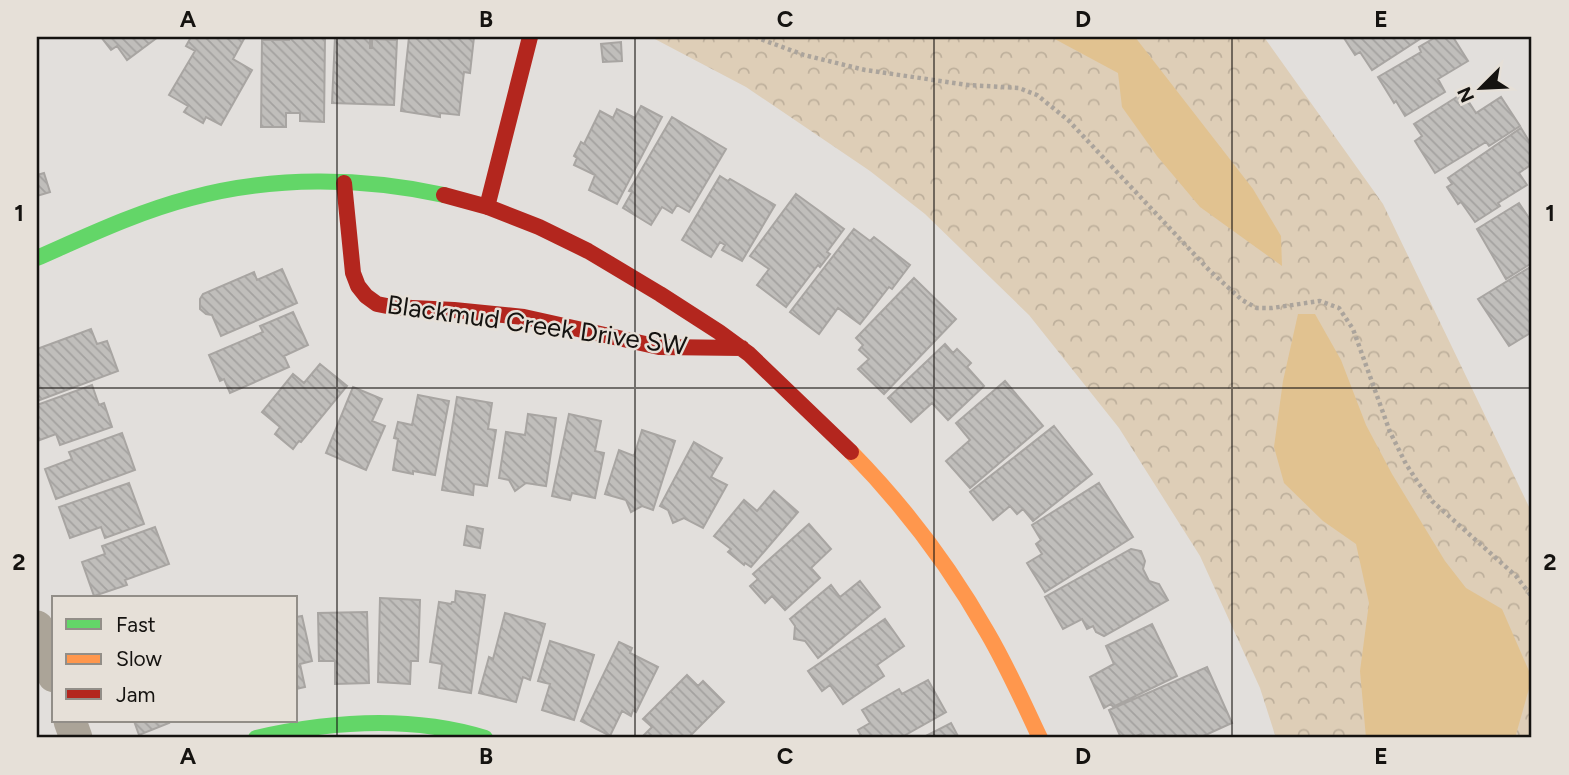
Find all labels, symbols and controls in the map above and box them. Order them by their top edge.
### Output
text: A [180,5,197,33]
text: B [479,5,493,33]
text: C [777,5,794,33]
text: D [1075,5,1091,33]
text: E [1374,5,1388,33]
north arrow [1446,52,1516,122]
text: N [1452,83,1479,106]
text: 1 [14,199,24,227]
text: 1 [1545,199,1555,227]
street label: Blackmud Creek Drive SW [385,288,689,362]
text: 2 [12,548,26,576]
text: 2 [1543,548,1557,576]
legend [52,596,298,722]
text: Fast [116,612,156,637]
text: Slow [116,646,162,671]
text: Jam [116,682,155,707]
text: A [180,742,197,770]
text: B [479,742,493,770]
text: C [777,742,794,770]
text: D [1075,742,1091,770]
text: E [1374,742,1388,770]

